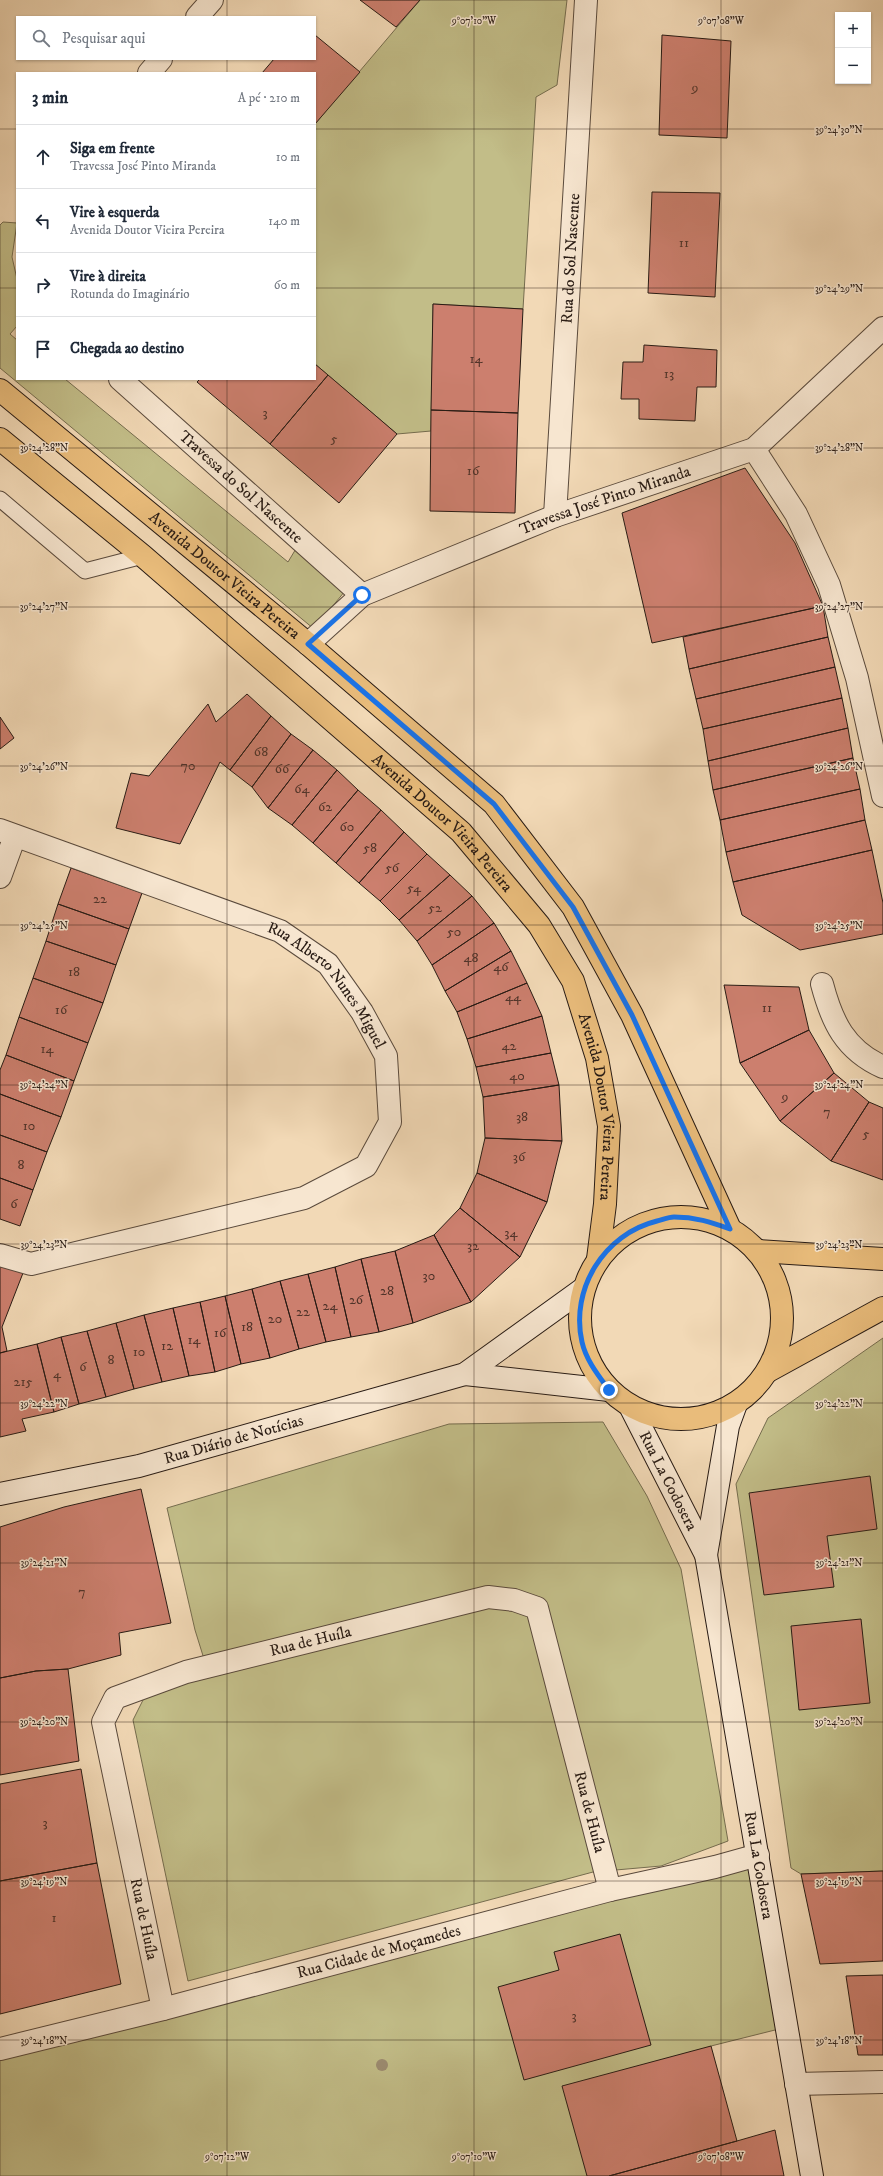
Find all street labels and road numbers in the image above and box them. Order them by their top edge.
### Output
street label: Rua do Sol Nascente [557,192,584,324]
street label: Travessa do Sol Nascente [175,426,307,548]
street label: Travessa José Pinto Miranda [517,461,693,539]
street label: Avenida Doutor Vieira Pereira [145,507,304,643]
street label: Avenida Doutor Vieira Pereira [368,749,517,896]
street label: Rua Alberto Nunes Miguel [265,917,390,1052]
street label: Avenida Doutor Vieira Pereira [574,1011,619,1201]
street label: Rua Diário de Notícias [162,1410,305,1468]
street label: Rua La Codosera [634,1428,702,1534]
street label: Rua de Huíla [268,1621,354,1661]
street label: Rua de Huíla [570,1769,610,1855]
street label: Rua La Codosera [740,1810,778,1921]
street label: Rua de Huíla [126,1876,162,1962]
street label: Rua Cidade de Moçamedes [295,1920,463,1983]

